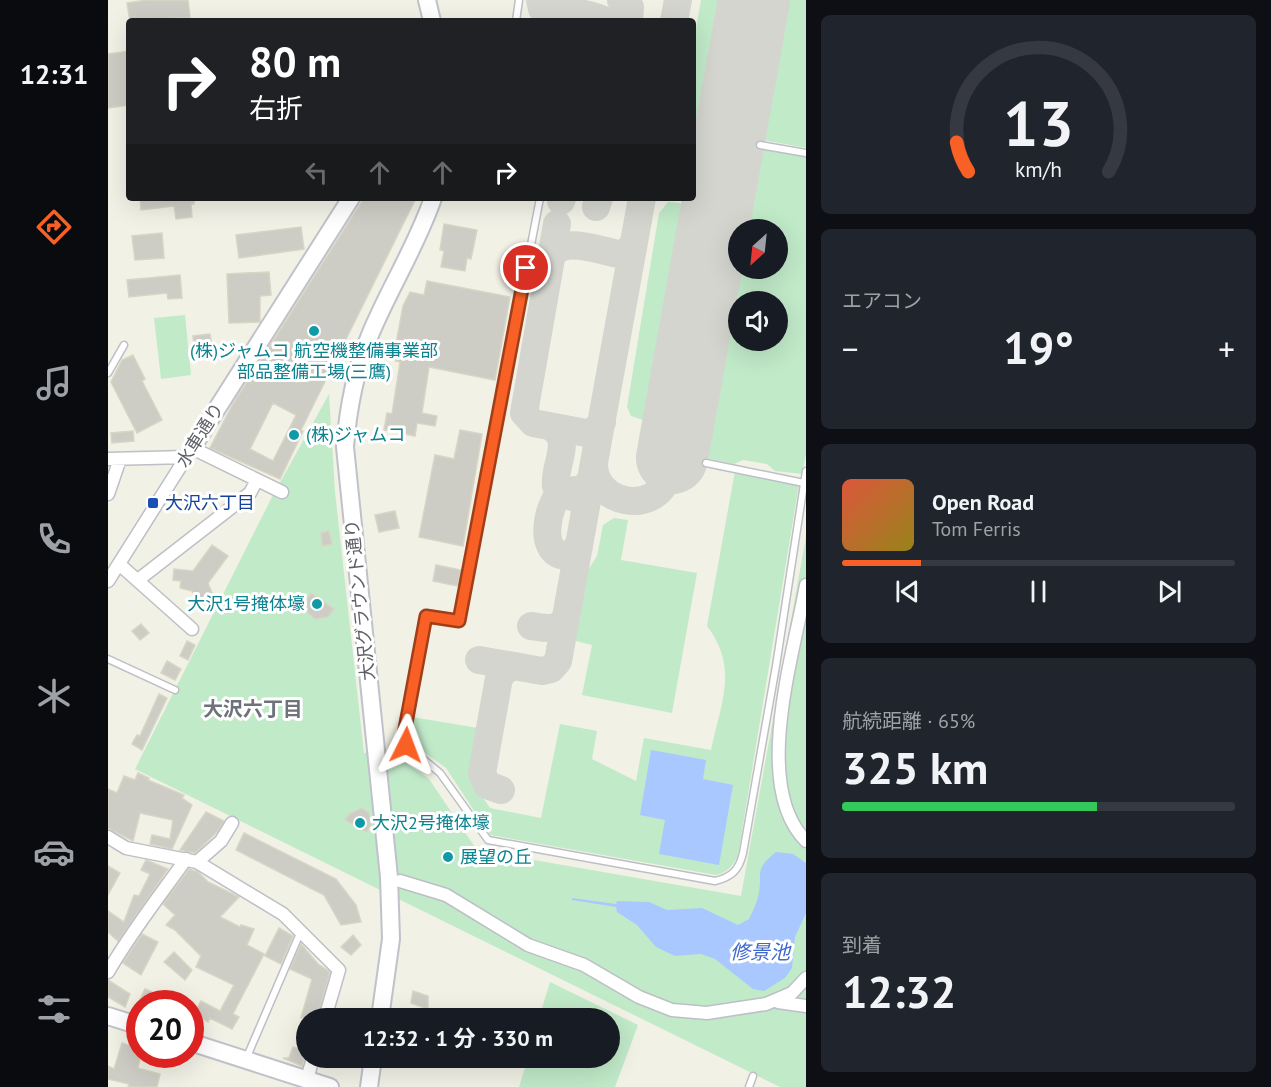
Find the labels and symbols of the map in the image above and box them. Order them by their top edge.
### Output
north arrow [728,219,788,279]
pin [500,242,551,293]
marker: (株)ジャムコ 航空機整備事業部 部品整備工場(三鷹) [307,324,321,338]
place label: (株)ジャムコ 航空機整備事業部 部品整備工場(三鷹) [190,339,438,383]
street label: 水車通り [171,398,228,471]
place label: (株)ジャムコ [306,423,405,446]
marker: (株)ジャムコ [287,428,301,442]
place label: 大沢六丁目 [165,491,255,514]
marker: 大沢六丁目 [146,496,160,510]
street label: 大沢グラウンド通り [340,518,379,682]
place label: 大沢1号掩体壕 [187,592,305,615]
marker: 大沢1号掩体壕 [310,597,324,611]
district label: 大沢六丁目 [203,696,303,722]
position arrow [374,713,438,777]
place label: 大沢2号掩体壕 [372,811,490,834]
marker: 大沢2号掩体壕 [353,816,367,830]
place label: 展望の丘 [460,845,532,868]
marker: 展望の丘 [441,850,455,864]
water label: 修景池 [730,939,792,965]
speed limit sign: 20 [126,990,204,1068]

